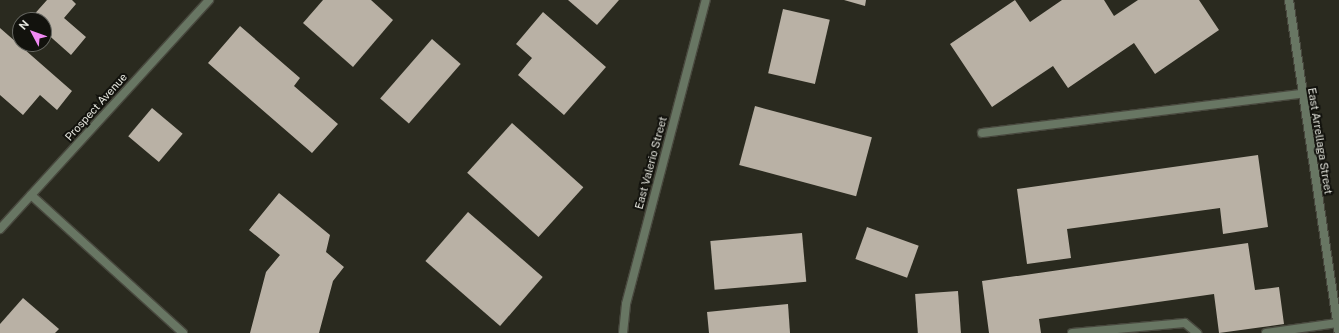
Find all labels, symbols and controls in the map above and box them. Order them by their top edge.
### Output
north arrow [12,12,52,52]
text: N [16,18,31,32]
street label: Prospect Avenue [62,71,130,143]
street label: East Arrellaga Street [1305,87,1335,195]
street label: East Valerio Street [632,115,670,211]

